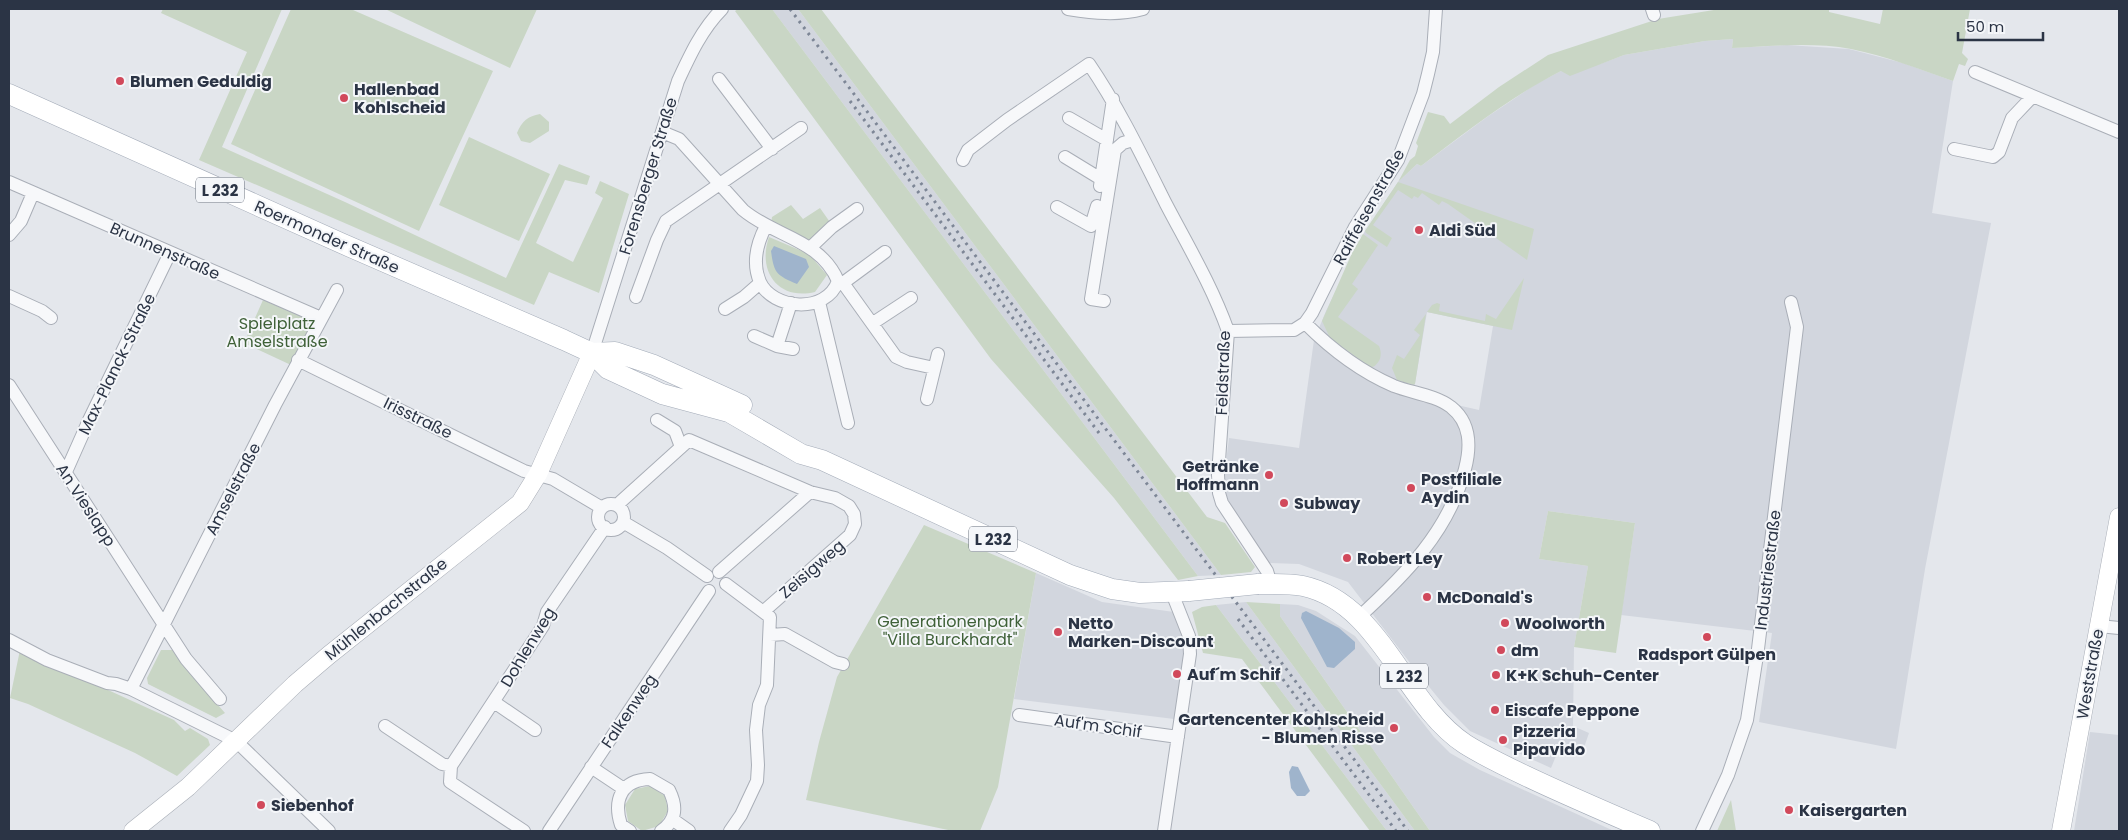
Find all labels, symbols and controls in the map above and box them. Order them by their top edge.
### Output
scale bar [1958,10,2043,42]
text: 50 m [1966,16,2004,37]
place label: Blumen Geduldig [130,70,272,93]
marker: Blumen Geduldig [114,75,126,87]
place label: Hallenbad Kohlscheid [354,78,446,119]
marker: Hallenbad Kohlscheid [338,92,350,104]
street label: Forensberger Straße [613,94,683,257]
street label: Raiffeisenstraße [1328,145,1410,269]
road number: L 232 [196,178,244,202]
street label: Roermonder Straße [251,195,403,279]
street label: Brunnenstraße [106,216,224,286]
place label: Aldi Süd [1429,219,1496,242]
marker: Aldi Süd [1413,224,1425,236]
street label: Max-Planck-Straße [73,289,161,439]
park label: Spielplatz Amselstraße [226,312,328,353]
street label: Feldstraße [1210,330,1236,416]
street label: Irisstraße [380,391,456,445]
street label: Amselstraße [200,439,266,539]
place label: Getränke Hoffmann [1176,455,1259,496]
street label: An Vieslapp [51,459,122,551]
place label: Postfiliale Aydin [1421,468,1502,509]
marker: Getränke Hoffmann [1263,469,1275,481]
marker: Postfiliale Aydin [1405,482,1417,494]
place label: Subway [1294,492,1361,515]
marker: Subway [1278,497,1290,509]
street label: Industriestraße [1749,508,1787,631]
road number: L 232 [969,526,1017,552]
street label: Zeisigweg [774,534,850,604]
place label: Robert Ley [1357,547,1444,570]
street label: Mühlenbachstraße [320,552,452,666]
marker: Robert Ley [1341,552,1353,564]
place label: McDonald's [1437,586,1533,609]
marker: McDonald's [1421,591,1433,603]
street label: Dohlenweg [495,603,561,691]
park label: Generationenpark "Villa Burckhardt" [877,610,1024,651]
place label: Netto Marken-Discount [1068,612,1213,653]
place label: Woolworth [1515,612,1605,635]
marker: Woolworth [1499,617,1511,629]
marker: Netto Marken-Discount [1052,626,1064,638]
street label: Weststraße [2071,627,2109,721]
marker: Radsport Gülpen [1701,631,1713,643]
place label: dm [1511,639,1539,662]
place label: Radsport Gülpen [1638,643,1776,666]
marker: dm [1495,644,1507,656]
place label: Auf´m Schif [1187,663,1281,686]
road number: L 232 [1380,664,1428,688]
place label: K+K Schuh-Center [1506,664,1659,687]
marker: Auf´m Schif [1171,668,1183,680]
street label: Falkenweg [596,669,662,753]
marker: K+K Schuh-Center [1490,669,1502,681]
place label: Eiscafe Peppone [1505,699,1639,722]
marker: Eiscafe Peppone [1489,704,1501,716]
street label: Auf'm Schif [1053,708,1143,744]
place label: Gartencenter Kohlscheid - Blumen Risse [1178,708,1384,749]
place label: Pizzeria Pipavido [1513,720,1585,761]
marker: Gartencenter Kohlscheid - Blumen Risse [1388,722,1400,734]
marker: Pizzeria Pipavido [1497,734,1509,746]
place label: Siebenhof [271,794,354,817]
marker: Siebenhof [255,799,267,811]
place label: Kaisergarten [1799,799,1907,822]
marker: Kaisergarten [1783,804,1795,816]

